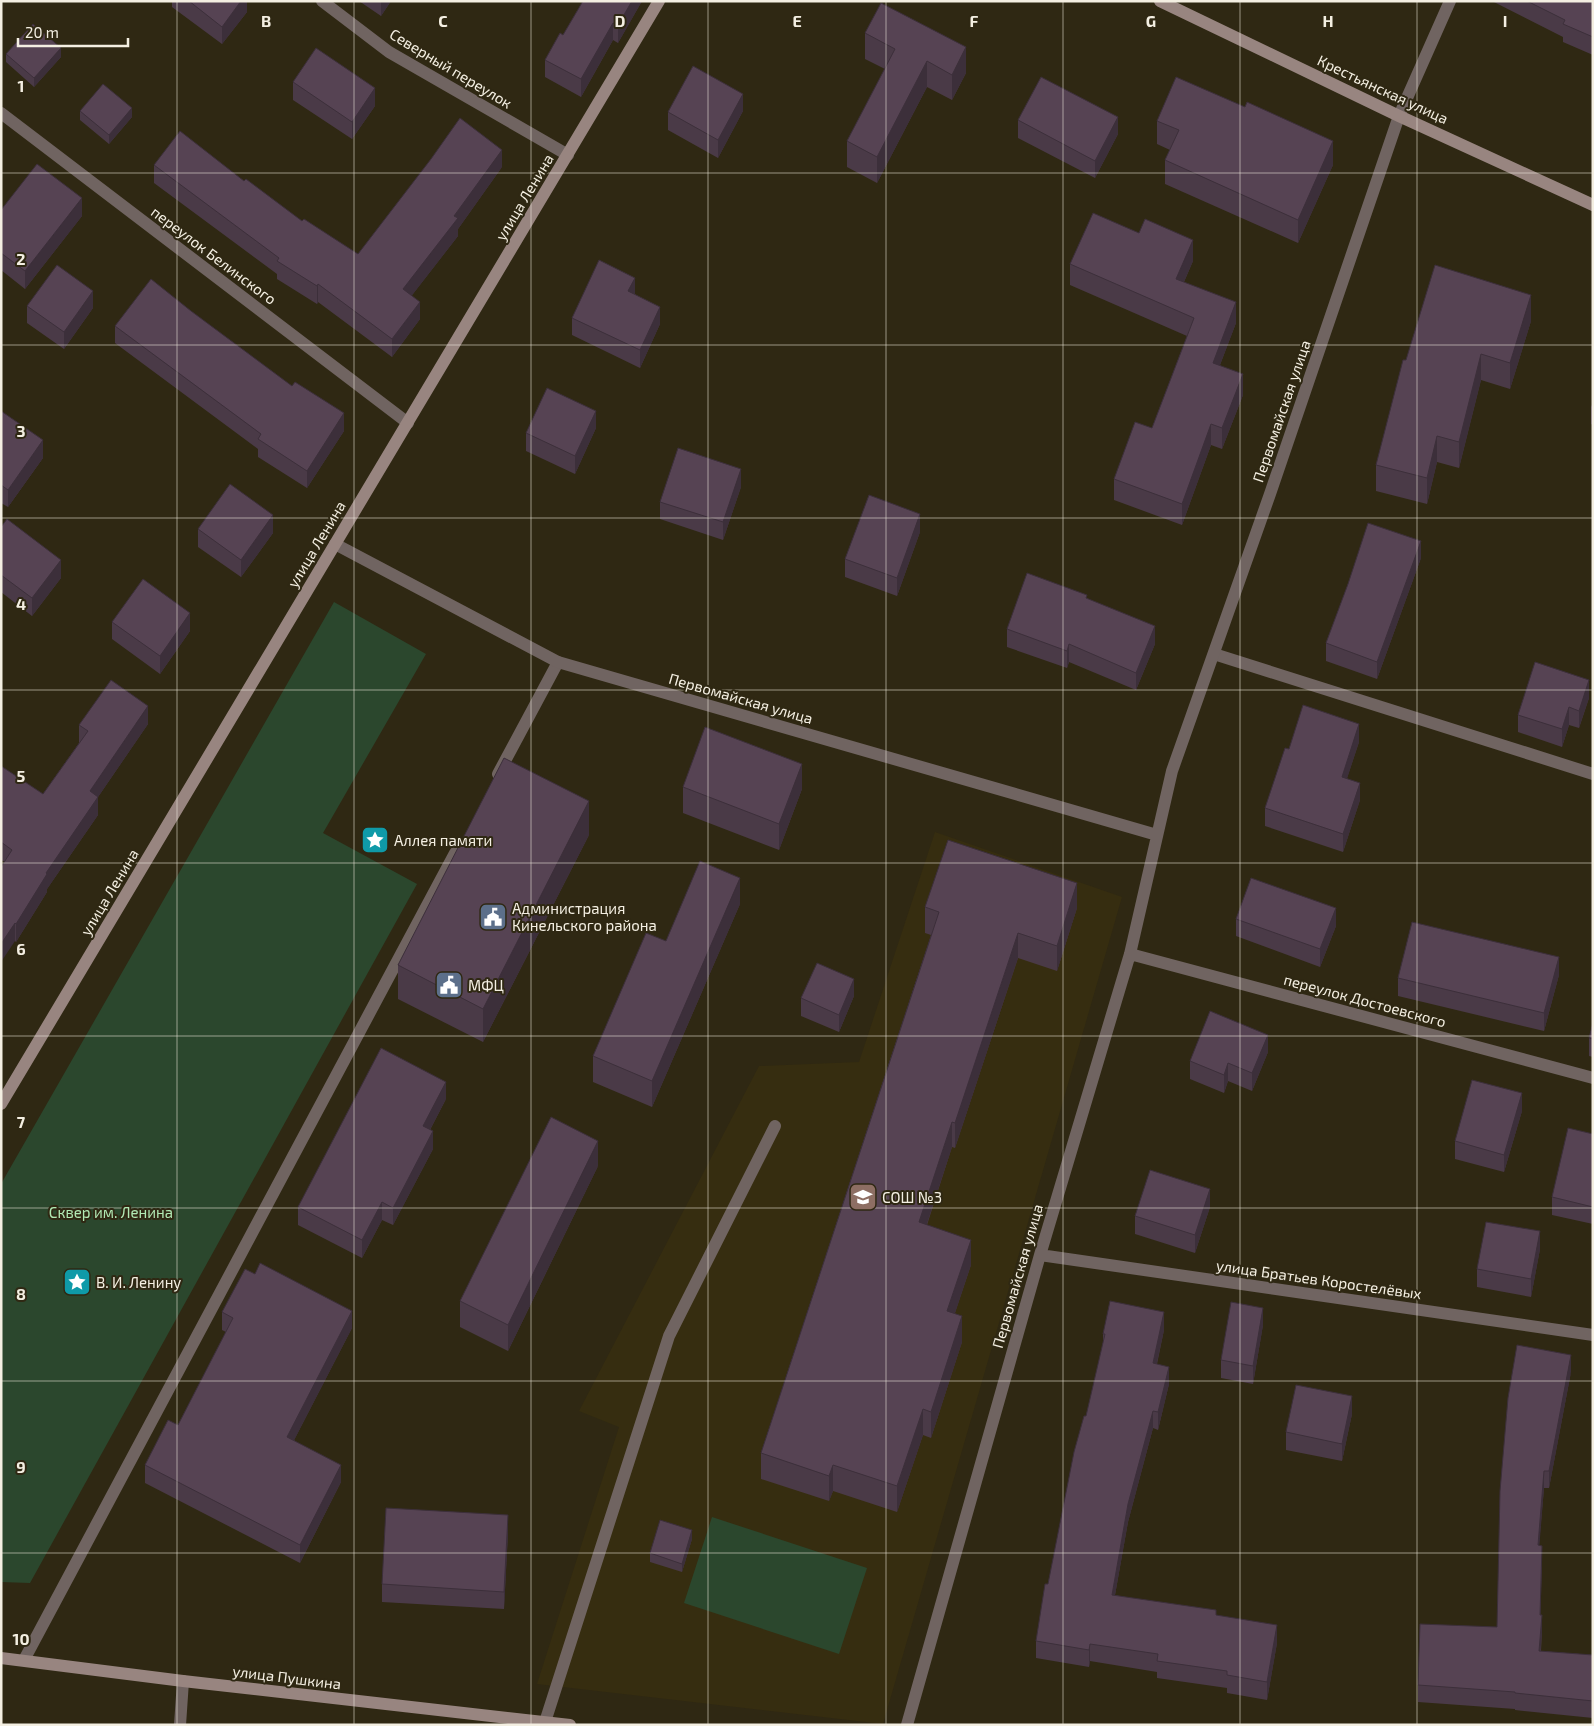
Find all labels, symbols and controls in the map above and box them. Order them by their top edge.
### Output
text: B [261,11,271,30]
text: C [438,11,448,30]
text: D [615,11,626,30]
text: E [792,11,802,30]
text: F [970,11,979,30]
text: G [1146,11,1156,30]
text: H [1322,11,1334,30]
text: I [1503,11,1507,30]
scale bar [18,15,128,47]
text: 20 m [25,23,59,41]
street label: Северный переулок [386,24,515,112]
street label: Крестьянская улица [1314,51,1451,128]
text: 1 [18,76,24,95]
street label: улица Ленина [491,151,558,244]
street label: переулок Белинского [147,202,280,309]
text: 2 [16,249,26,268]
street label: Первомайская улица [1248,338,1315,485]
text: 3 [16,421,26,440]
street label: улица Ленина [283,498,350,591]
text: 4 [16,594,26,613]
street label: Первомайская улица [667,669,815,728]
text: 5 [17,766,26,785]
place icon: Аллея памяти [360,825,390,855]
place label: Аллея памяти [394,831,492,849]
street label: улица Ленина [76,846,143,939]
place label: Администрация Кинельского района [512,899,657,934]
public building icon: Администрация Кинельского района [478,902,508,932]
text: 6 [16,939,26,958]
public building icon: МФЦ [434,970,464,1000]
street label: переулок Достоевского [1282,970,1448,1031]
place label: МФЦ [468,976,504,994]
text: 7 [17,1112,26,1131]
school or university icon: СОШ №3 [848,1182,878,1212]
place label: СОШ №3 [882,1188,942,1206]
street label: Первомайская улица [988,1202,1047,1350]
park label: Сквер им. Ленина [49,1203,173,1221]
street label: улица Братьев Коростелёвых [1215,1256,1423,1303]
place icon: В. И. Ленину [62,1267,92,1297]
place label: В. И. Ленину [96,1273,181,1292]
text: 8 [16,1284,26,1303]
text: 9 [16,1457,26,1476]
text: 10 [12,1629,30,1648]
street label: улица Пушкина [232,1661,342,1694]

